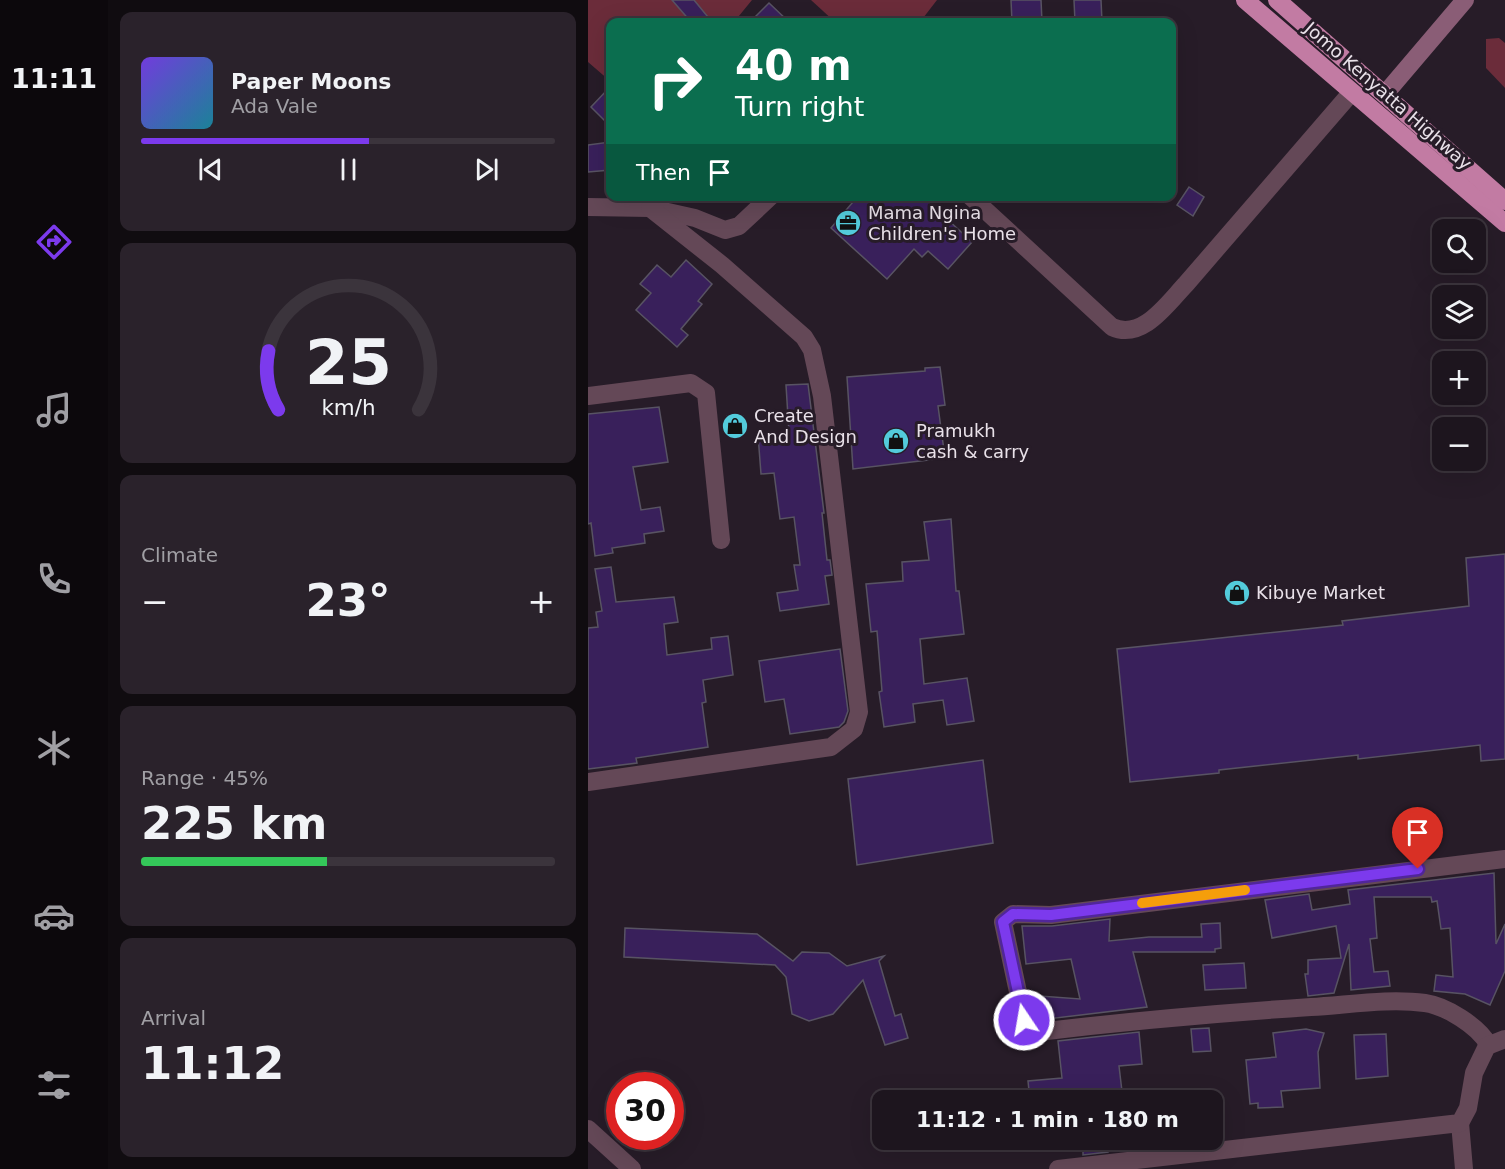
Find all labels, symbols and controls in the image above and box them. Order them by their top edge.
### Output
street label: Jomo Kenyatta Highway [1300,17,1476,174]
text: 40 m [735,41,852,90]
icon: right [636,42,714,120]
text: 11:11 [11,63,97,94]
text: Paper Moons [231,69,391,94]
text: Turn right [735,91,864,122]
text: Ada Vale [231,94,318,118]
icon: previous [194,153,227,186]
icon: pause [332,153,365,186]
icon: next [470,153,503,186]
icon: arrive [703,156,736,189]
text: Then [636,160,691,185]
place label: Mama Ngina Children's Home [868,202,1016,244]
office icon: Mama Ngina Children's Home [833,208,863,238]
map controls [1432,219,1486,471]
button: search [1432,219,1486,273]
icon: directions [33,221,75,263]
button: layers [1432,285,1486,339]
text: 25 [305,326,391,399]
button: + [1432,351,1486,405]
icon: music [33,389,75,431]
text: km/h [321,396,375,421]
place label: Create And Design [754,405,857,447]
shop icon: Create And Design [720,411,750,441]
button: − [1432,417,1486,471]
place label: Pramukh cash & carry [916,420,1030,462]
shop icon: Pramukh cash & carry [881,426,911,456]
text: Climate [141,543,218,567]
icon: phone [33,558,75,600]
text: 23° [305,574,391,627]
shop icon: Kibuye Market [1222,578,1252,608]
text: − [141,582,169,621]
text: + [527,582,555,621]
place label: Kibuye Market [1256,582,1385,603]
icon: climate [33,727,75,769]
text: Range · 45% [141,766,268,790]
text: 225 km [141,797,327,850]
pin [1392,807,1443,869]
icon: arrive [1401,816,1434,849]
icon: car [33,895,75,937]
position arrow [992,988,1056,1052]
text: Arrival [141,1006,206,1030]
text: 11:12 [141,1037,284,1090]
icon: filters [33,1064,75,1106]
speed limit sign: 30 [606,1072,684,1150]
text: 11:12 · 1 min · 180 m [916,1107,1179,1132]

